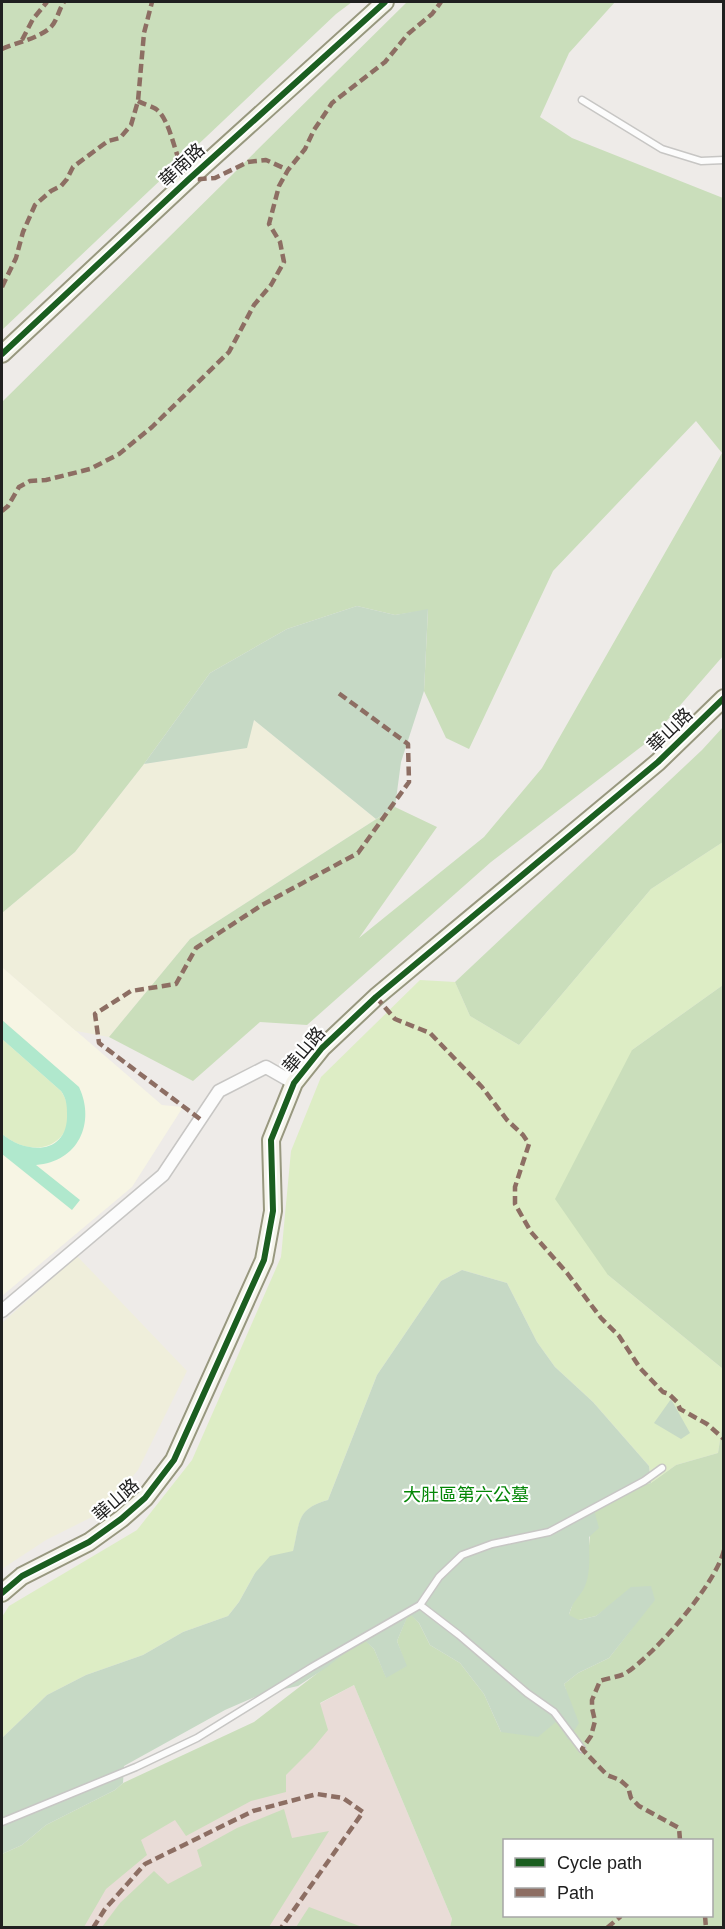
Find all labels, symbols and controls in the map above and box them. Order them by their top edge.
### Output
street label: 華南路 [155,139,209,191]
street label: 華山路 [644,704,696,756]
street label: 華山路 [279,1023,329,1077]
street label: 華山路 [89,1475,143,1525]
park label: 大肚區第六公墓 [403,1485,529,1505]
legend [503,1839,713,1917]
text: Cycle path [557,1853,642,1873]
text: Path [557,1883,594,1903]

